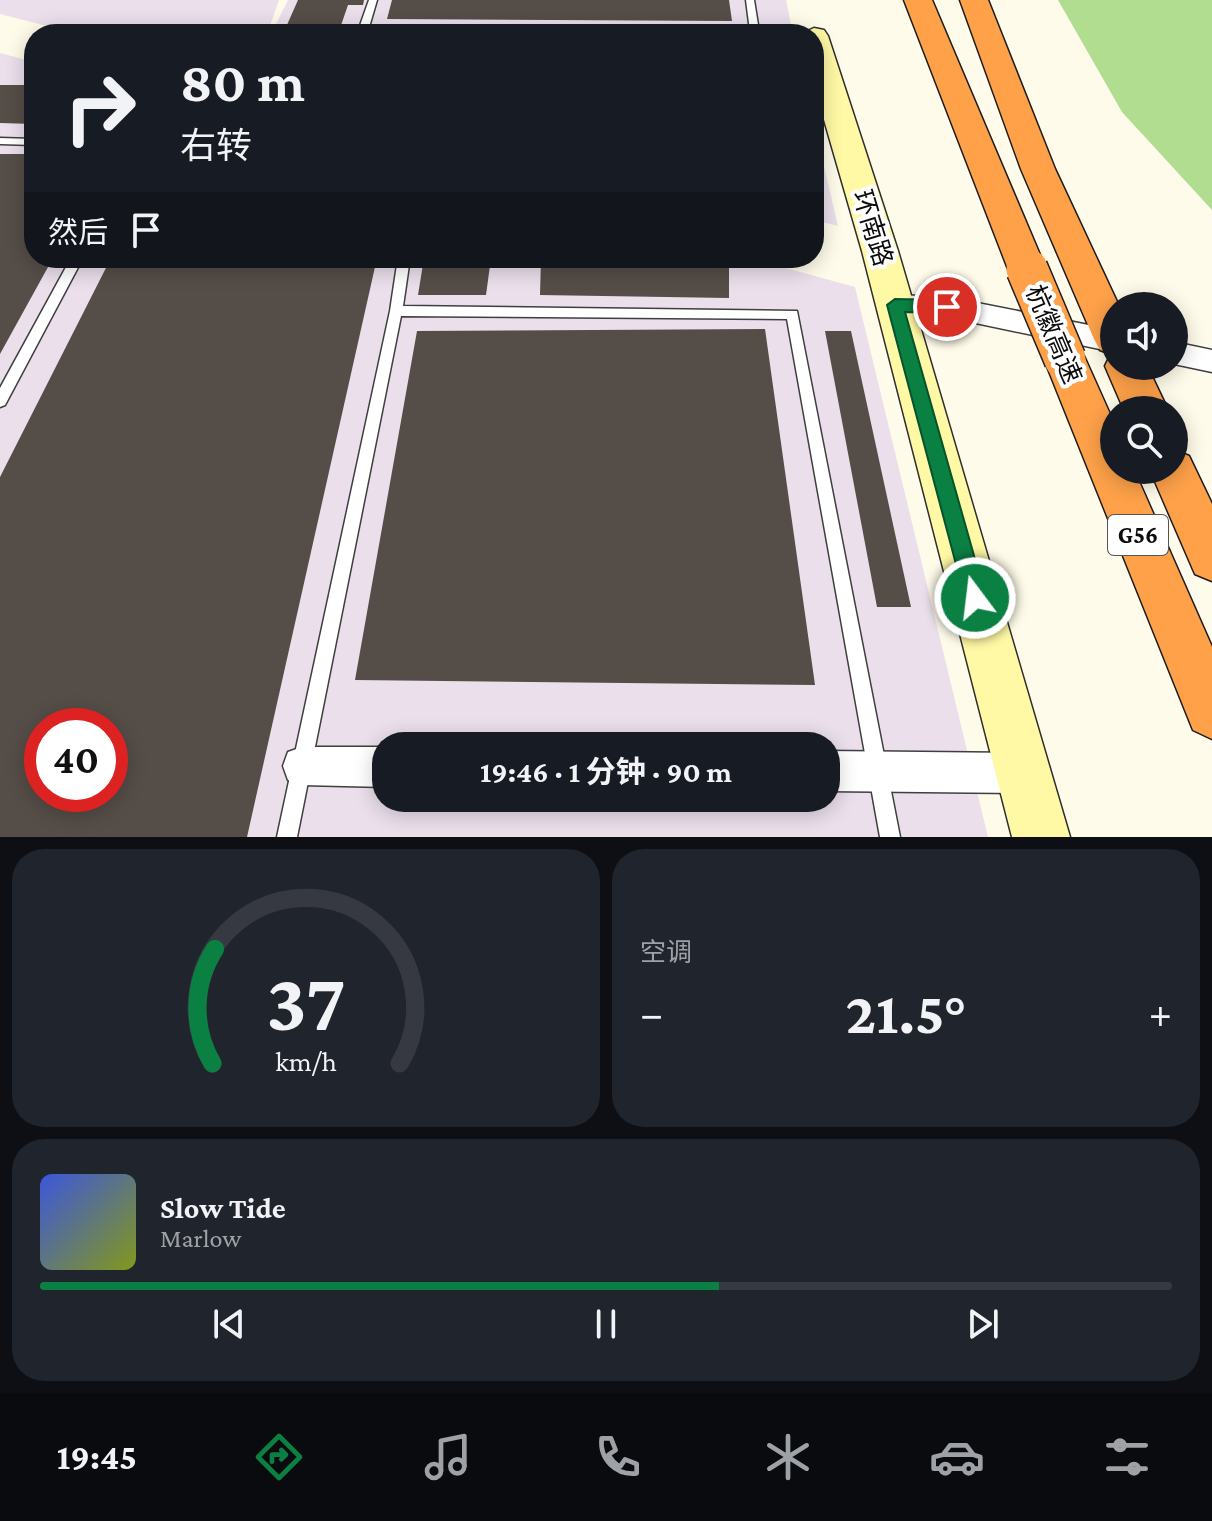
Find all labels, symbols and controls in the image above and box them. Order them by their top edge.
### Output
text: 80 m [180,51,305,113]
icon: right [48,56,152,160]
text: 右转 [180,126,252,166]
street label: 环南路 [847,187,898,270]
icon: arrive [124,208,168,252]
text: 然后 [48,216,108,249]
pin [913,273,981,341]
street label: 杭徽高速 [1020,281,1087,388]
icon: arrive [925,285,969,329]
map controls [1100,292,1188,484]
button: sound [1100,292,1188,380]
button: search [1100,396,1188,484]
road number: G56 [1108,515,1168,555]
position arrow [933,556,1017,640]
speed limit sign: 40 [24,708,128,812]
text: 19:46 · 1 分钟 · 90 m [480,755,732,788]
text: 空调 [640,938,692,967]
text: 37 [266,955,346,1048]
text: 21.5° [845,979,967,1046]
text: − [640,989,663,1037]
text: + [1149,989,1172,1037]
text: km/h [275,1045,337,1077]
text: Slow Tide [160,1191,286,1224]
text: Marlow [160,1224,241,1253]
icon: previous [207,1302,251,1346]
icon: pause [584,1302,628,1346]
icon: next [961,1302,1005,1346]
icon: directions [251,1429,307,1485]
icon: music [420,1429,476,1485]
icon: phone [590,1429,646,1485]
icon: climate [760,1429,816,1485]
icon: car [929,1429,985,1485]
icon: filters [1099,1429,1155,1485]
text: 19:45 [57,1437,137,1477]

